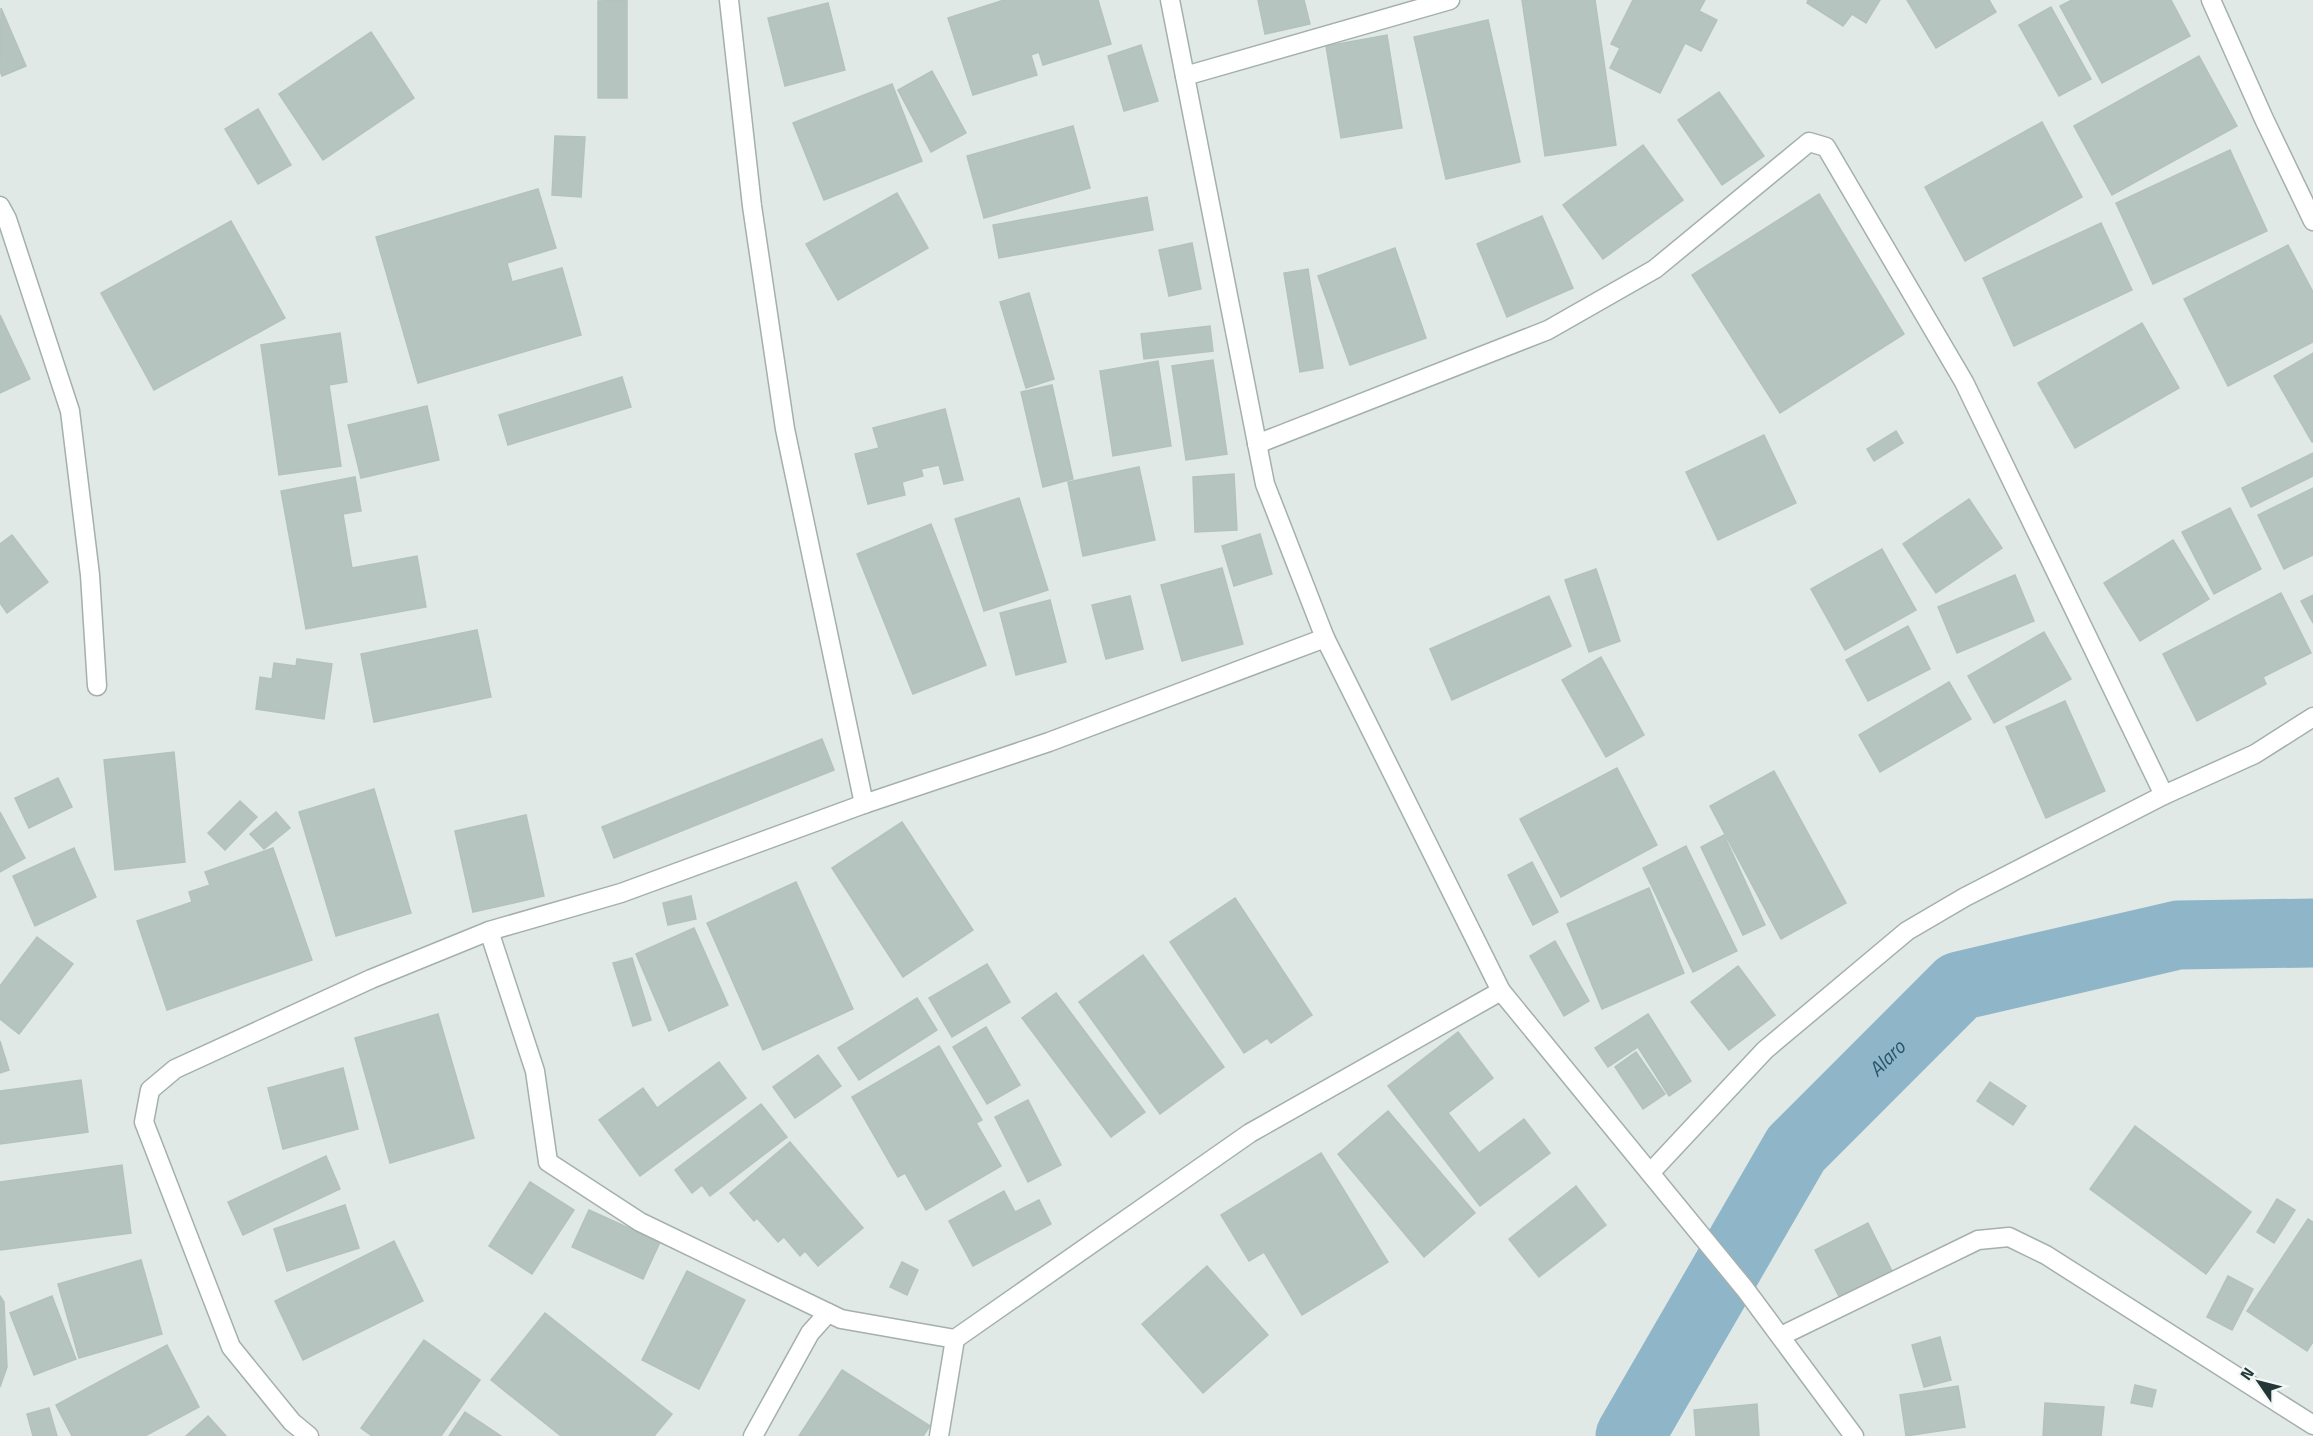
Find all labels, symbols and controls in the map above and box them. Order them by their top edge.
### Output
water label: Alaro [1861,1031,1913,1083]
north arrow [2229,1352,2289,1412]
text: N [2234,1362,2260,1385]

